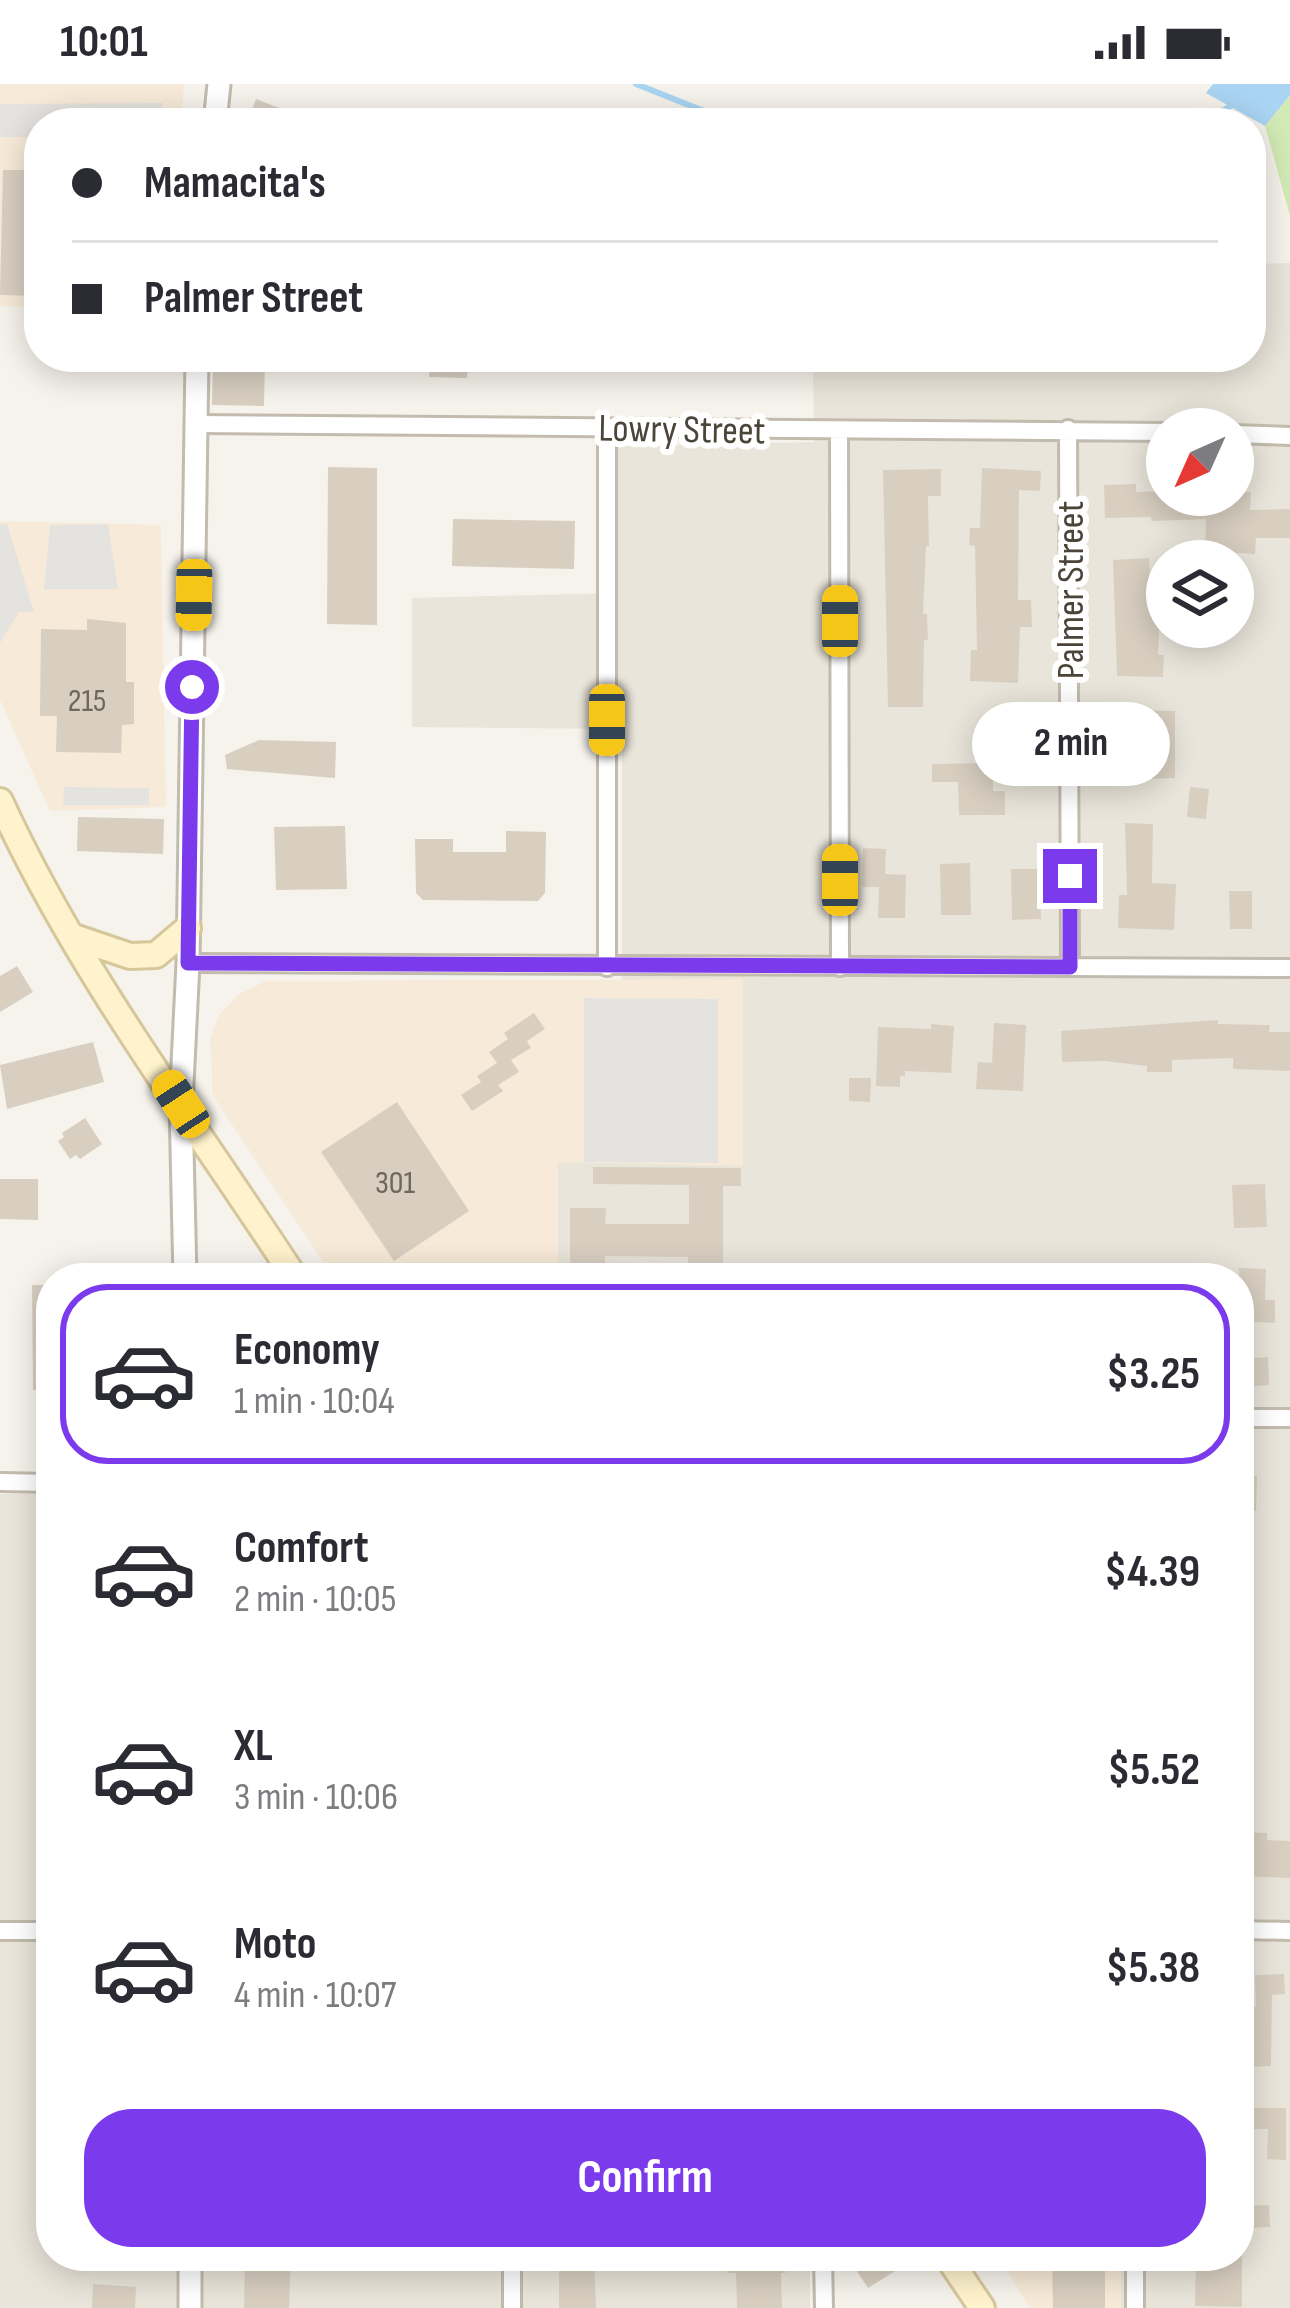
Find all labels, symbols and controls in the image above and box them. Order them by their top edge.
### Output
text: 10:01 [60,15,148,70]
text: Mamacita's [144,156,326,211]
text: Palmer Street [144,271,363,326]
street label: Lowry Street [598,406,766,455]
north arrow [1146,408,1254,516]
map controls [1146,408,1254,648]
street label: Palmer Street [1048,501,1095,679]
button: layers [1146,540,1254,648]
car [175,559,213,631]
car [822,585,858,657]
route start [165,660,219,714]
house number: 215 [68,681,106,721]
car [589,684,625,756]
callout: 2 min [971,702,1169,786]
text: 2 min [1034,720,1108,767]
car [822,844,858,916]
route end [1043,849,1097,903]
car [146,1064,216,1144]
house number: 301 [375,1163,415,1203]
icon: car [90,1320,198,1428]
text: Economy [234,1323,380,1378]
text: $3.25 [1106,1347,1200,1402]
text: 1 min · 10:04 [234,1378,395,1425]
icon: car [90,1518,198,1626]
text: Comfort [234,1521,369,1576]
text: $4.39 [1104,1545,1200,1600]
text: 2 min · 10:05 [234,1576,396,1623]
icon: car [90,1716,198,1824]
text: XL [234,1719,273,1774]
text: $5.52 [1108,1743,1200,1798]
text: 3 min · 10:06 [234,1774,398,1821]
icon: car [90,1914,198,2022]
text: Moto [234,1917,316,1972]
text: $5.38 [1106,1941,1200,1996]
text: 4 min · 10:07 [234,1972,396,2019]
button: Confirm [84,2109,1206,2247]

